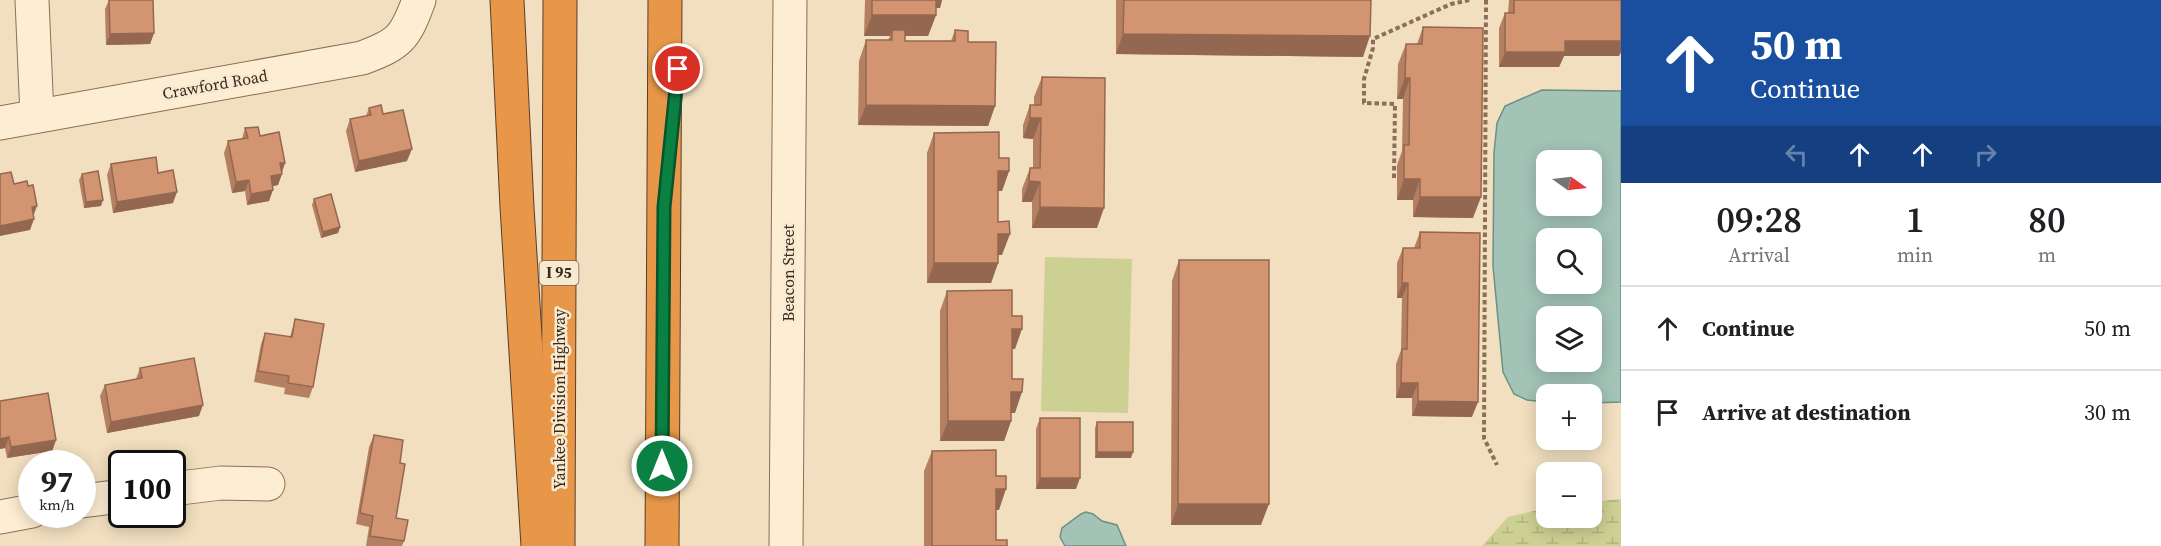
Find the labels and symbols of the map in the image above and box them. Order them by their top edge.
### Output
pin [652,43,703,94]
street label: Crawford Road [161,64,269,104]
north arrow [1536,150,1602,216]
street label: Beacon Street [777,223,799,322]
road number: I 95 [540,261,578,285]
street label: Yankee Division Highway [548,308,570,489]
position arrow [630,434,694,498]
speed limit sign: 100 [108,450,186,528]

